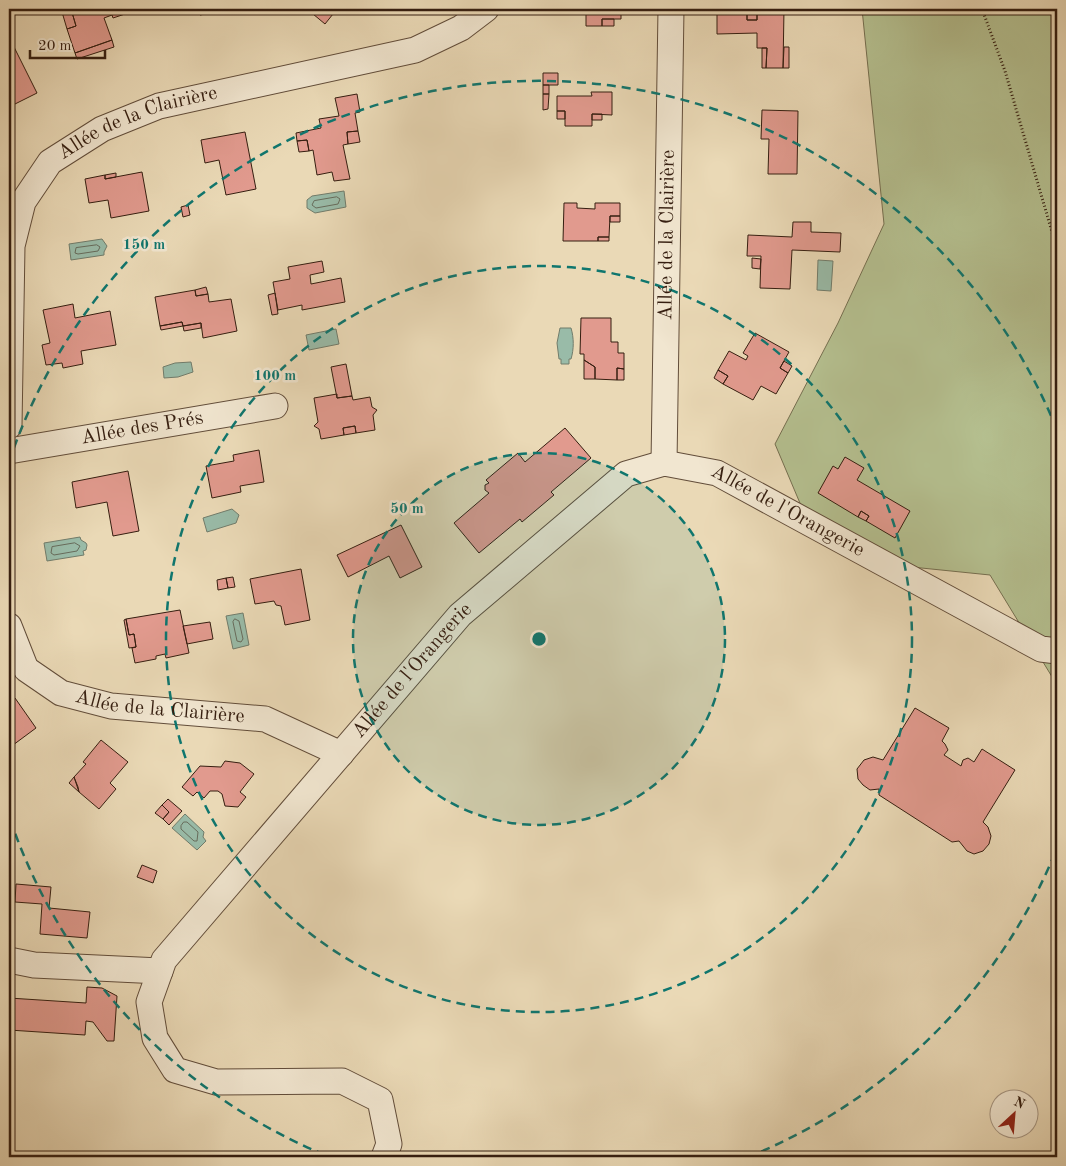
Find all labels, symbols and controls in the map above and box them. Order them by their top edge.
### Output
scale bar [30,28,105,60]
text: 20 m [38,39,72,54]
street label: Allée de la Clairière [55,83,219,164]
street label: Allée de la Clairière [656,150,679,320]
text: 150 m [123,238,165,253]
text: 100 m [254,369,296,384]
street label: Allée des Prés [79,408,205,449]
street label: Allée de l'Orangerie [707,462,868,561]
text: 50 m [390,502,424,517]
street label: Allée de l'Orangerie [349,599,476,742]
centre of rings [530,630,548,648]
street label: Allée de la Clairière [73,687,245,727]
north arrow [988,1088,1038,1138]
text: N [1011,1095,1027,1112]

